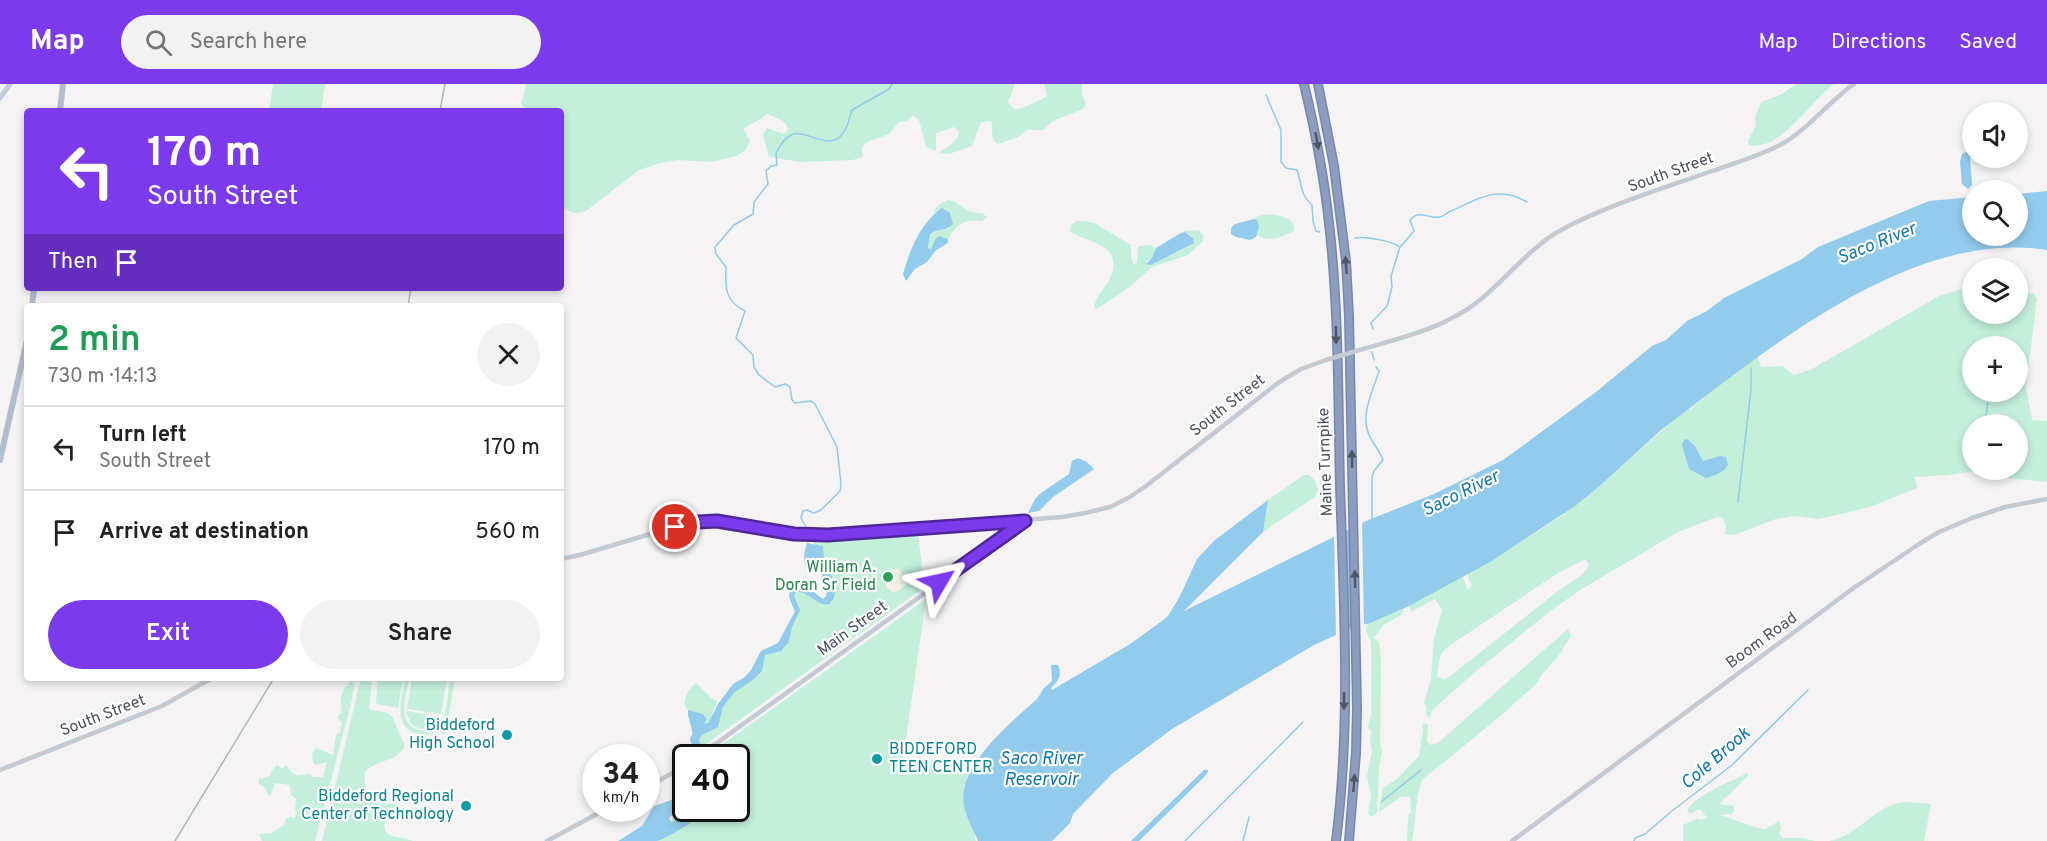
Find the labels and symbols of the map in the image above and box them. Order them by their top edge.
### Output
one-way arrow [1313,132,1322,151]
street label: South Street [1625,148,1717,198]
water label: Saco River [1834,217,1922,270]
one-way arrow [1341,255,1351,274]
one-way arrow [1331,325,1341,344]
street label: South Street [1186,370,1270,442]
street label: Maine Turnpike [1314,407,1338,517]
one-way arrow [1347,450,1357,469]
water label: Saco River [1419,465,1505,522]
pin [649,501,700,552]
position arrow [907,550,971,614]
place label: William A. Doran Sr Field [775,558,876,596]
marker: William A. Doran Sr Field [881,570,895,584]
one-way arrow [1350,570,1359,589]
street label: Main Street [814,597,892,661]
street label: Boom Road [1723,609,1801,673]
street label: South Street [58,691,148,741]
one-way arrow [1339,692,1349,711]
place label: Biddeford High School [409,716,495,754]
water label: Cole Brook [1677,722,1756,795]
marker: Biddeford High School [500,728,514,742]
place label: BIDDEFORD TEEN CENTER [889,740,993,778]
speed limit sign: 40 [672,744,750,822]
water label: Saco River Reservoir [1000,748,1085,792]
marker: BIDDEFORD TEEN CENTER [870,752,884,766]
one-way arrow [1349,773,1359,792]
place label: Biddeford Regional Center of Technology [301,787,454,825]
marker: Biddeford Regional Center of Technology [459,799,473,813]

